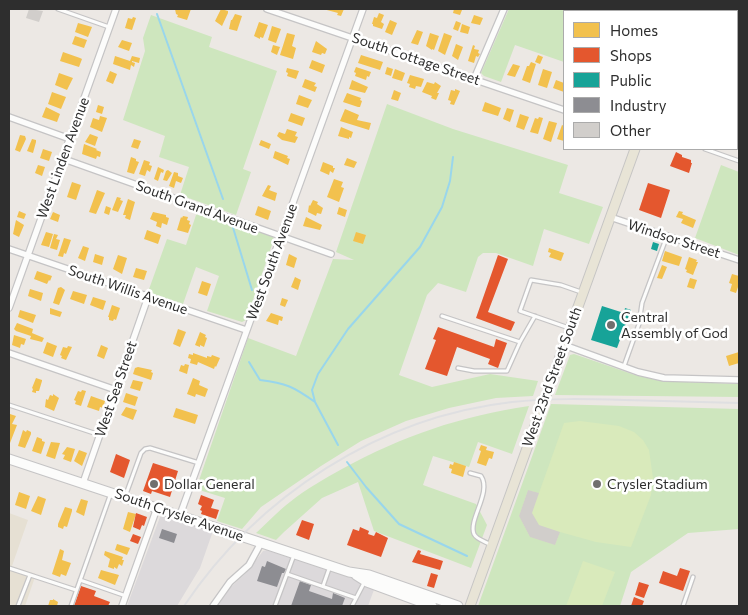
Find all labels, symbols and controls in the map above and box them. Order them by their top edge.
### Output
legend [563,10,738,150]
text: Homes [610,21,658,39]
street label: South Cottage Street [350,29,482,89]
text: Shops [610,46,652,64]
text: Public [610,71,652,89]
street label: West Linden Avenue [33,95,93,221]
text: Industry [610,96,667,114]
text: Other [610,121,651,139]
street label: South Grand Avenue [133,177,261,237]
street label: West South Avenue [243,201,301,323]
street label: Windsor Street [625,216,723,262]
street label: South Willis Avenue [66,262,190,318]
street label: West 23rd Street South [519,305,585,449]
place label: Central Assembly of God [621,309,728,342]
marker: Central Assembly of God [605,319,617,331]
street label: West Sea Street [92,339,140,439]
place label: Dollar General [164,476,255,492]
place label: Crysler Stadium [607,476,708,492]
marker: Dollar General [148,478,160,490]
marker: Crysler Stadium [591,478,603,490]
street label: South Crysler Avenue [112,485,246,545]

